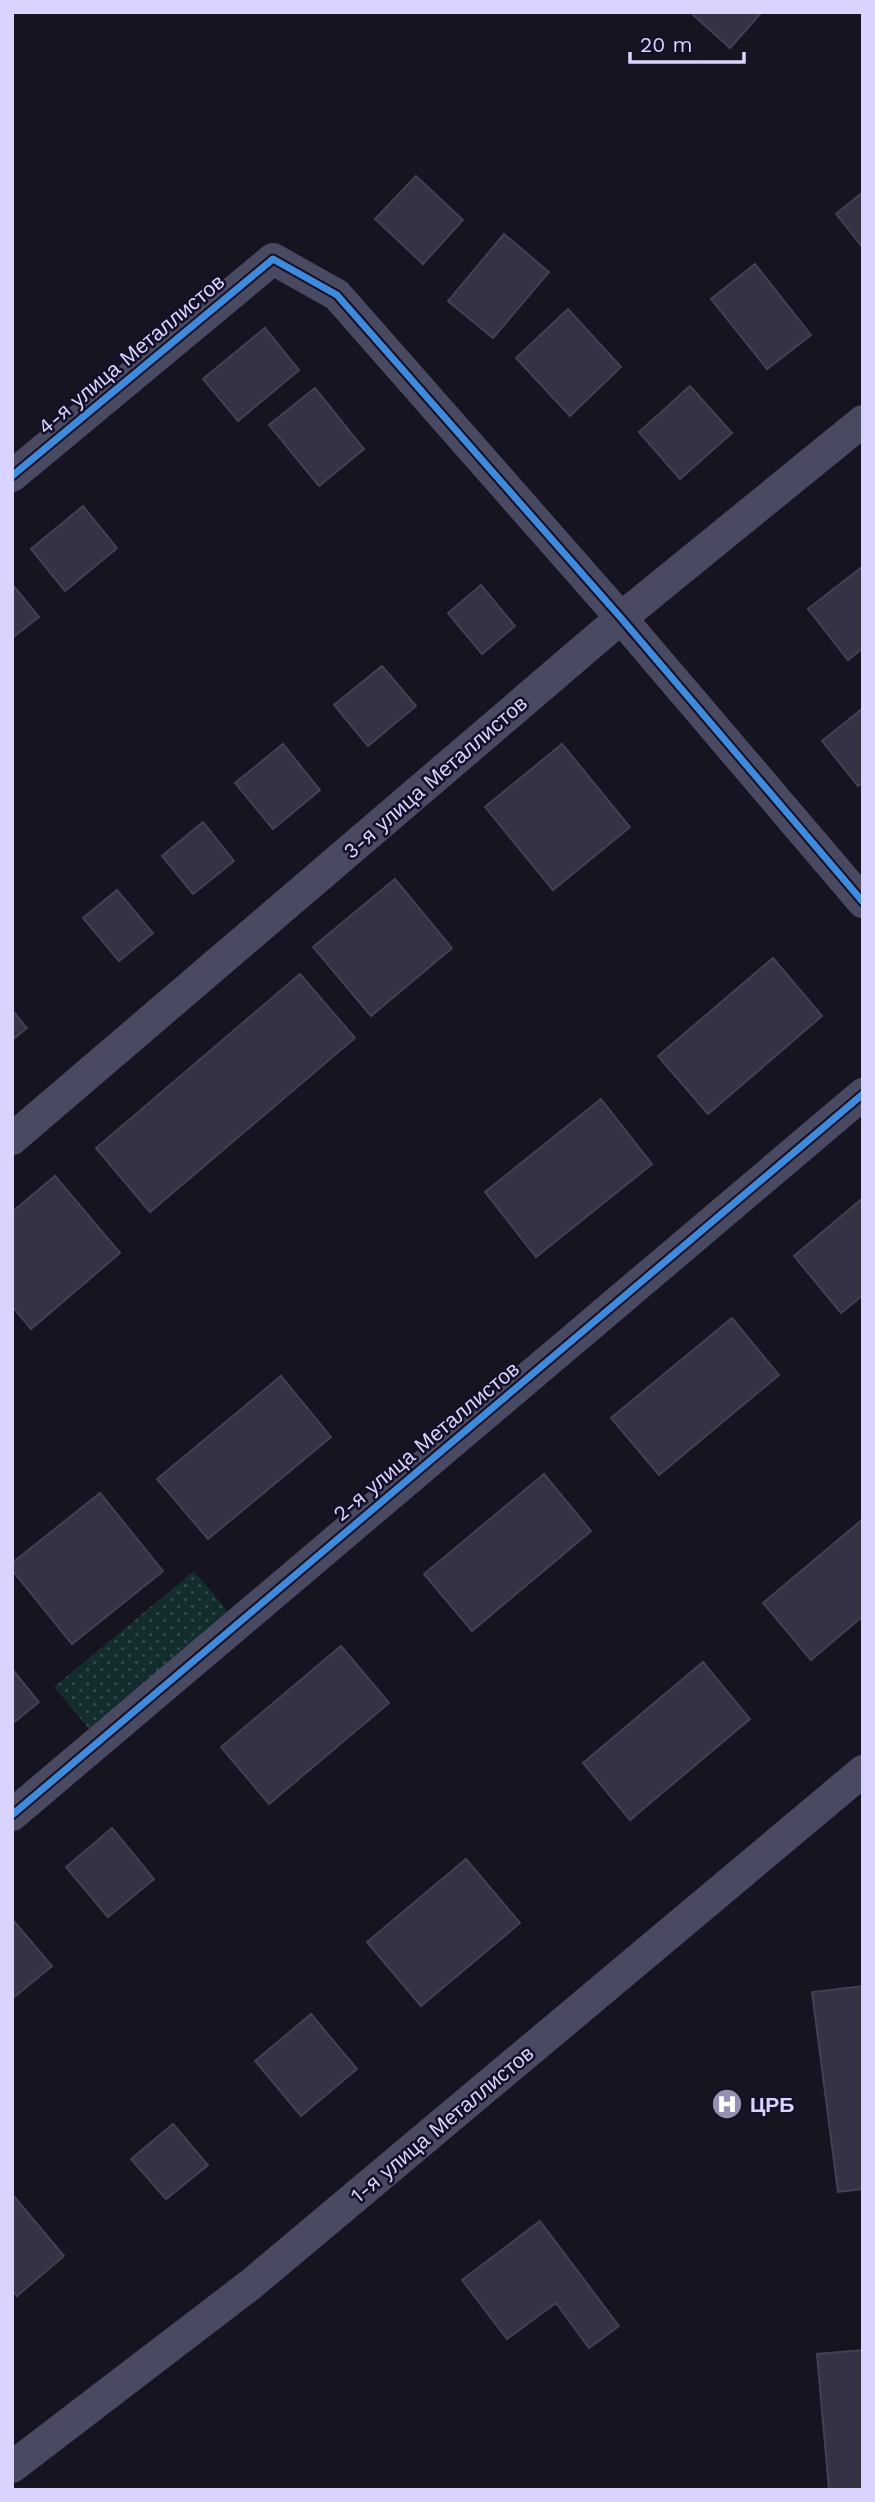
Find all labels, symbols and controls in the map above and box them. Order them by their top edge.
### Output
scale bar [630,21,744,65]
text: 20 m [640,32,692,57]
street label: 4-я улица Металлистов [33,269,229,439]
street label: 3-я улица Металлистов [338,690,532,864]
street label: 2-я улица Металлистов [328,1356,524,1526]
street label: 1-я улица Металлистов [345,2040,539,2208]
hospital icon: ЦРБ [710,2087,744,2121]
place label: ЦРБ [750,2092,794,2117]

